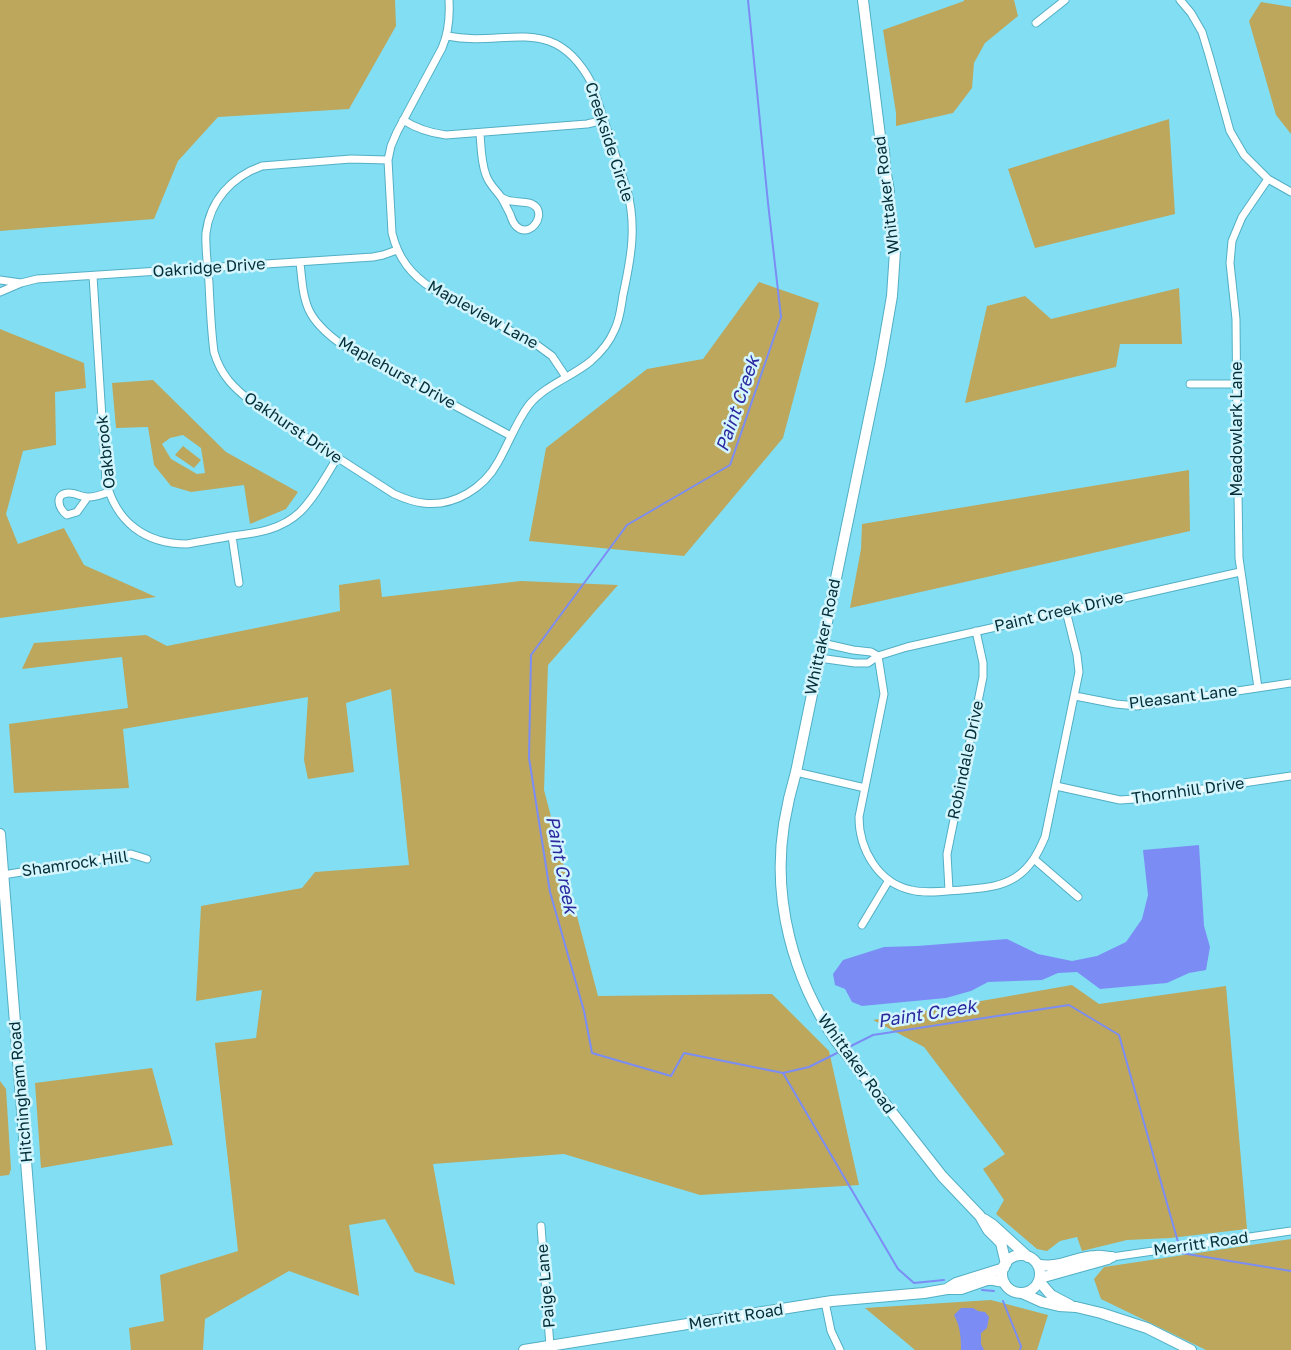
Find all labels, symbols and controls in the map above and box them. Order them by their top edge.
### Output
street label: Creekside Circle [581,80,637,204]
street label: Whittaker Road [870,135,904,255]
street label: Oakridge Drive [152,254,266,282]
street label: Mapleview Lane [424,277,542,353]
street label: Maplehurst Drive [335,333,459,413]
water label: Paint Creek [712,354,764,454]
street label: Meadowlark Lane [1227,361,1247,497]
street label: Oakhurst Drive [240,388,346,468]
street label: Oakbrook [93,414,119,490]
street label: Whittaker Road [801,577,845,697]
street label: Paint Creek Drive [993,588,1125,636]
street label: Pleasant Lane [1128,681,1238,713]
street label: Robindale Drive [944,699,988,821]
street label: Thornhill Drive [1130,774,1246,808]
water label: Paint Creek [541,814,581,916]
street label: Shamrock Hill [20,847,130,881]
water label: Paint Creek [876,996,978,1032]
street label: Whittaker Road [813,1010,899,1118]
street label: Hitchingham Road [5,1021,37,1163]
street label: Merritt Road [1152,1228,1250,1260]
street label: Paige Lane [533,1243,559,1329]
street label: Merritt Road [687,1300,785,1334]

